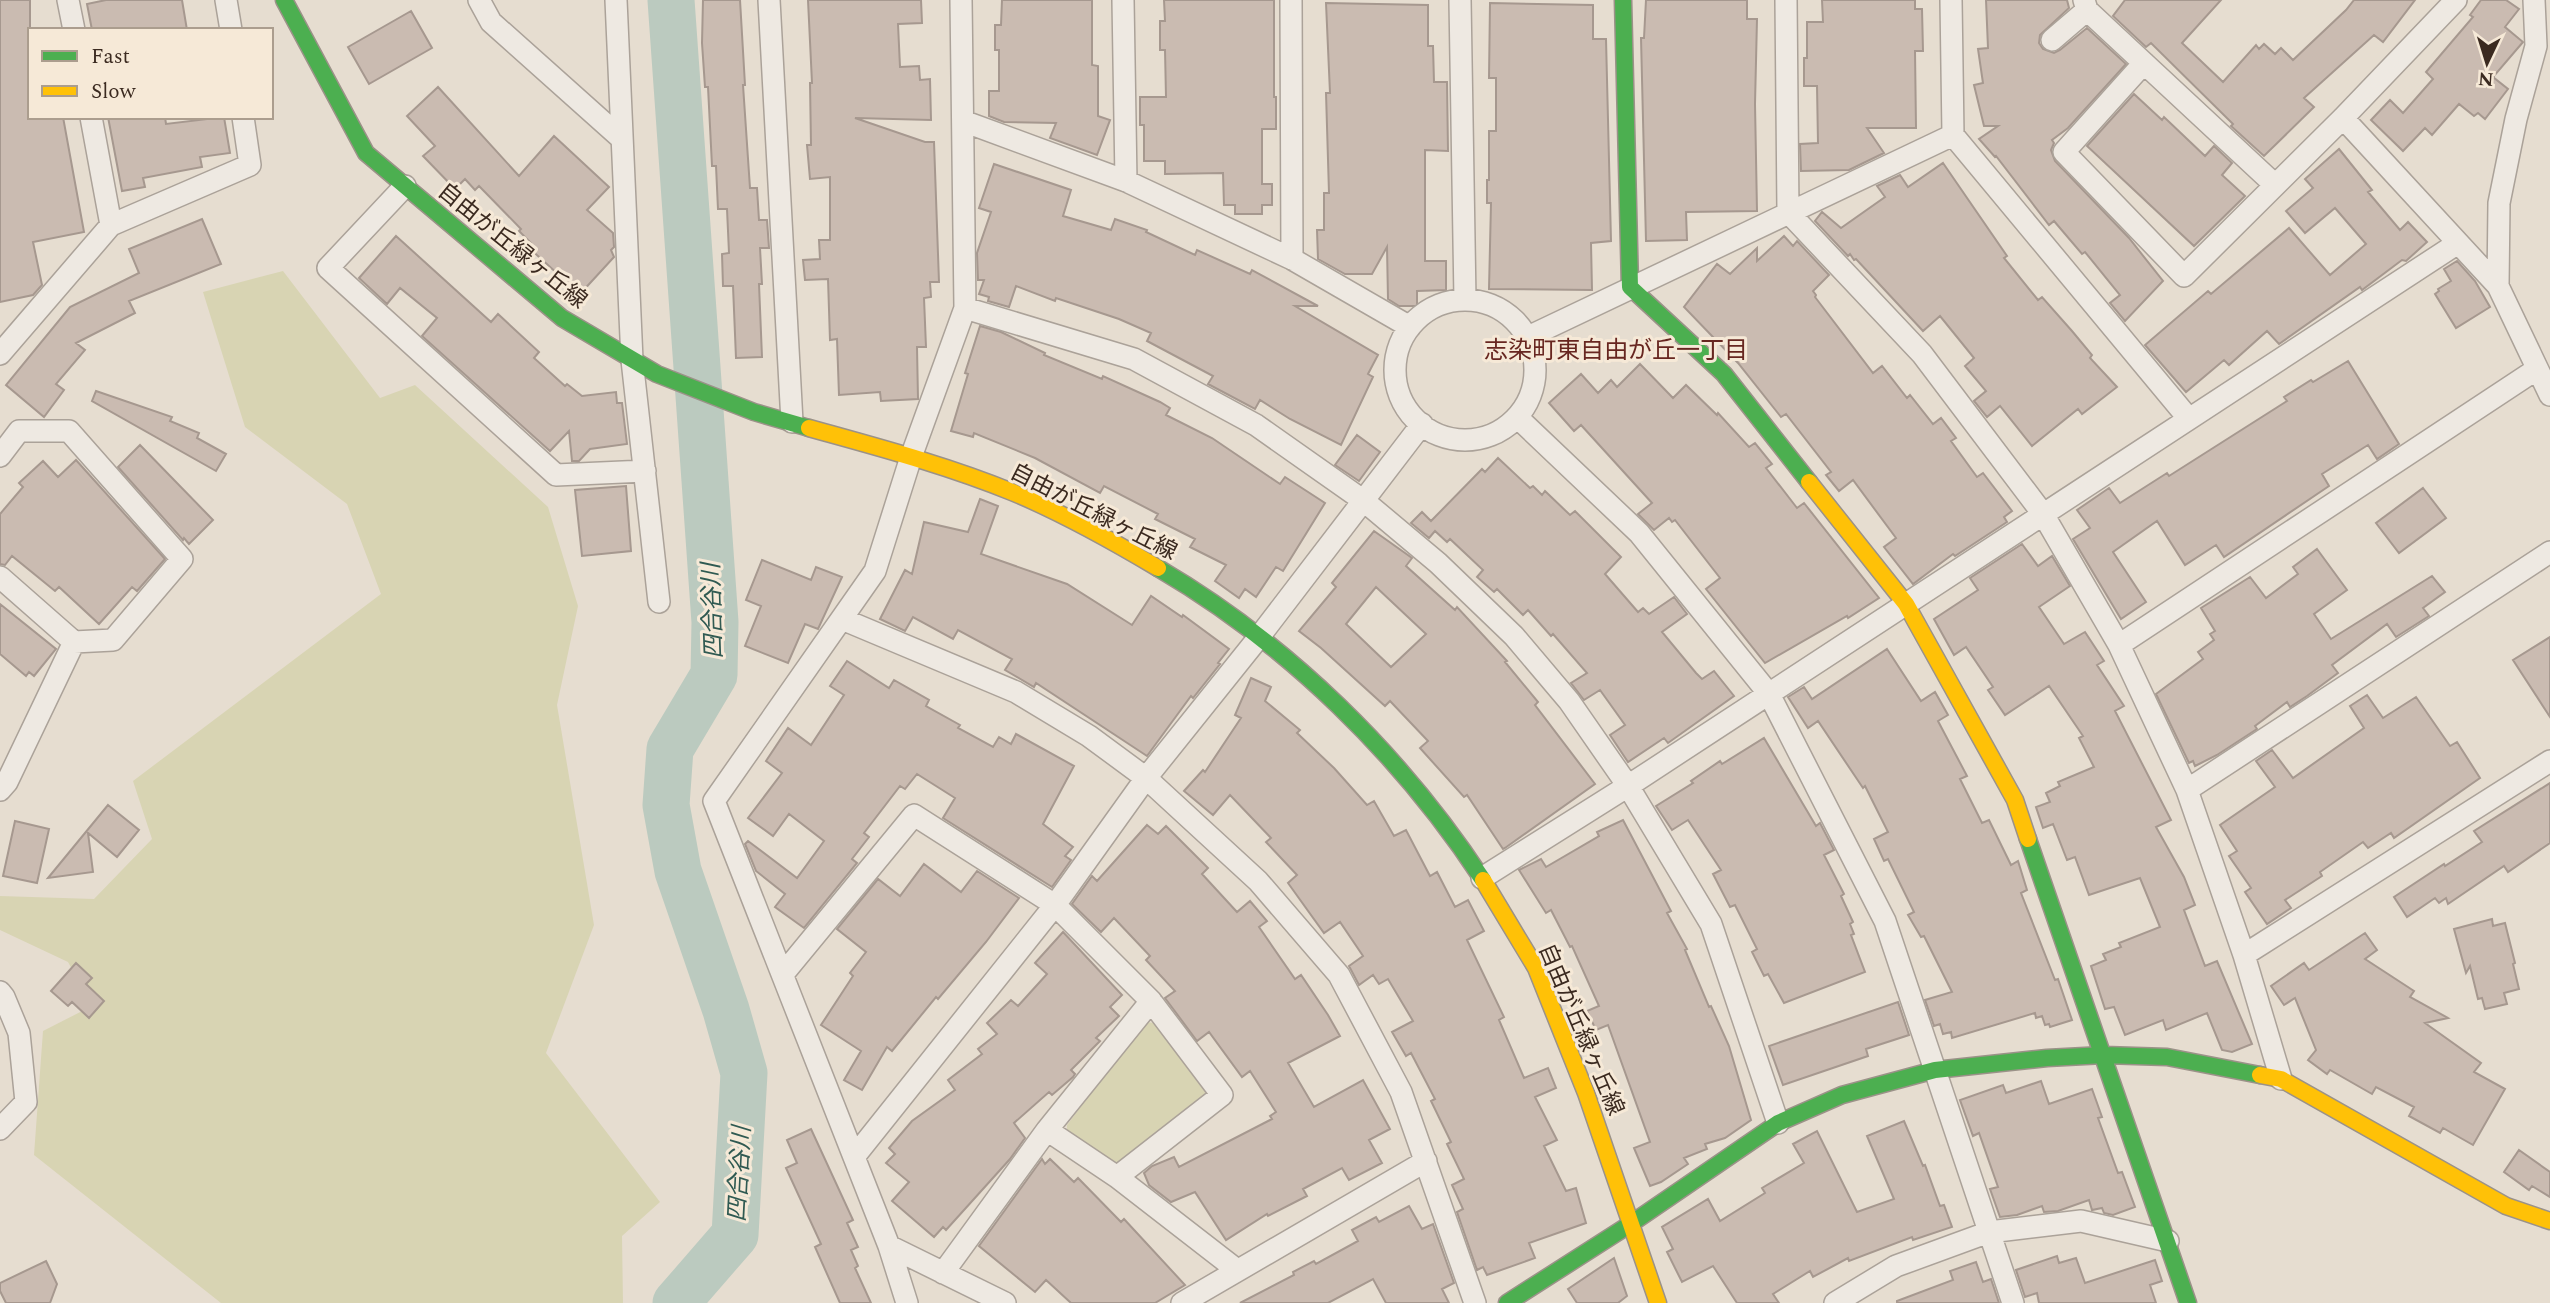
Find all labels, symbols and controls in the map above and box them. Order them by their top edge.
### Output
legend [28,28,273,119]
north arrow [2452,28,2522,98]
text: Fast [91,41,130,73]
text: N [2477,63,2495,93]
text: Slow [91,76,137,108]
street label: 自由が丘緑ヶ丘線 [430,175,595,318]
district label: 志染町東自由が丘一丁目 [1484,333,1748,369]
street label: 自由が丘緑ヶ丘線 [1003,455,1183,570]
water label: 四合谷川 [693,559,733,660]
street label: 自由が丘緑ヶ丘線 [1529,938,1633,1121]
water label: 四合谷川 [720,1122,761,1223]

